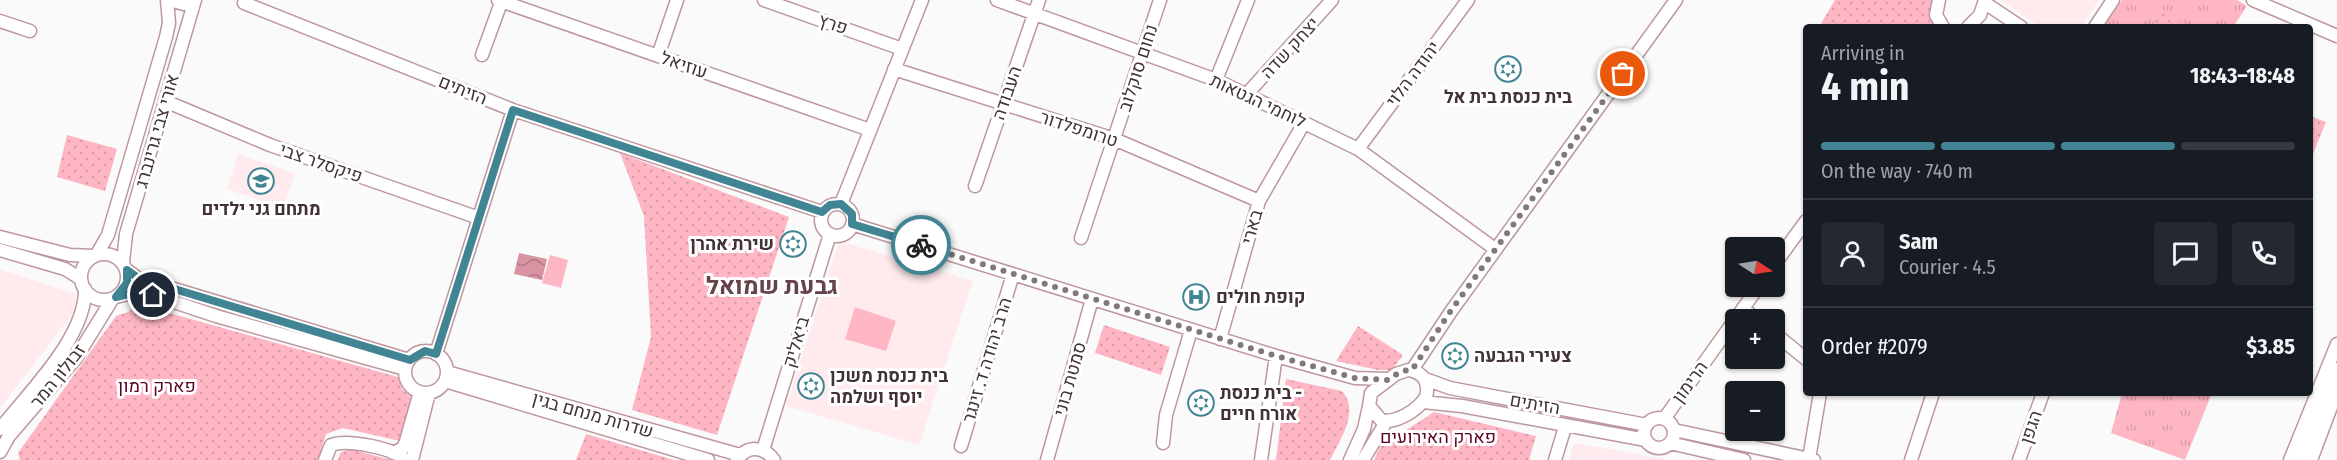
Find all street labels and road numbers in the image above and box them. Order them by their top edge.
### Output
street label: פרץ [815,9,851,39]
street label: יצחק שדה [1256,13,1324,83]
street label: נחום סוקלוב [1114,22,1162,114]
street label: יהודה הלוי [1381,37,1445,111]
street label: עוזיאל [658,47,710,83]
street label: העבודה [988,63,1026,123]
street label: לוחמי הגטאות [1207,69,1309,133]
street label: הזיתים [435,70,491,110]
street label: אורי צבי גרינברג [130,72,184,190]
street label: טרומפלדור [1037,106,1121,152]
street label: פיקסלר צבי [277,139,365,187]
street label: בארי [1237,207,1268,247]
street label: הרב יהודה ד. זינגר [957,295,1017,425]
street label: ביאליק [778,313,814,370]
street label: סמטת בוני [1049,339,1091,419]
street label: זבולון המר [26,340,90,412]
street label: הרימון [1667,357,1713,407]
street label: שדרות מנחם בגין [530,387,656,443]
street label: הזיתים [1508,389,1562,419]
street label: הגפן [2015,407,2047,447]

